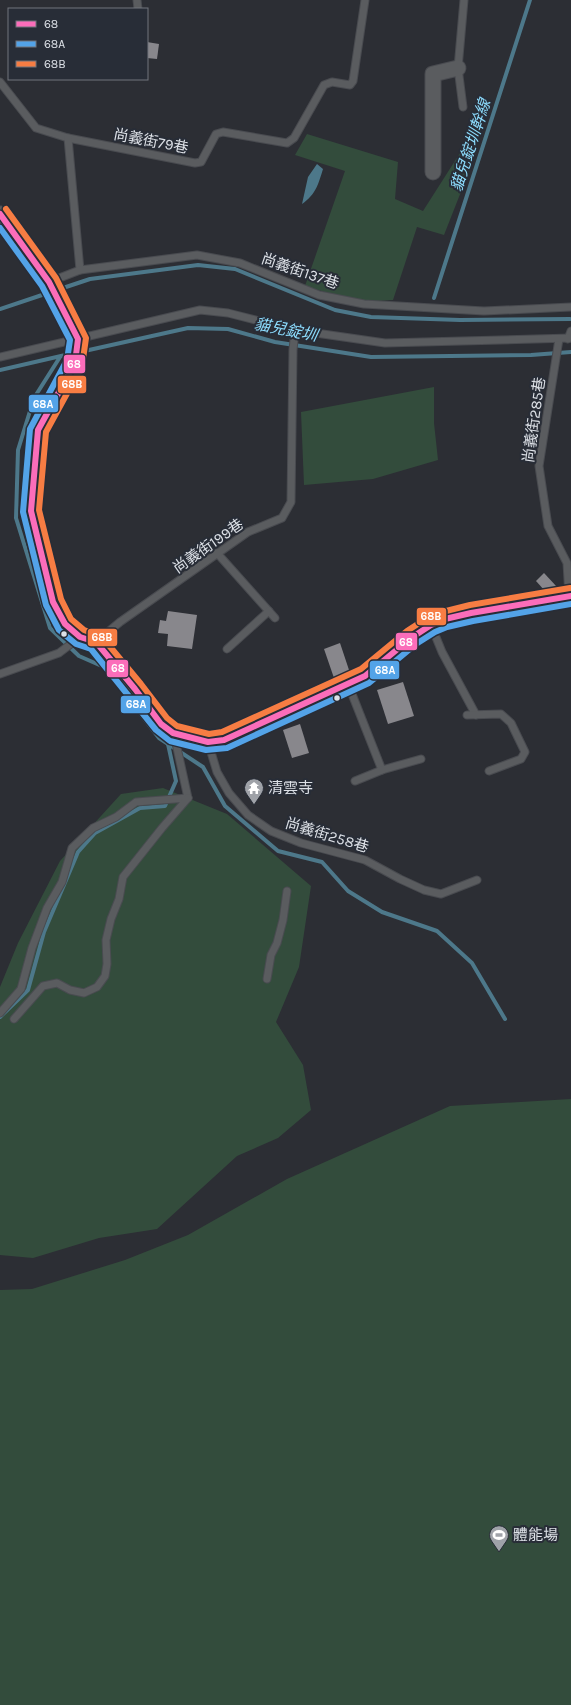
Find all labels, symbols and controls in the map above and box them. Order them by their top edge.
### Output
legend [8,8,148,80]
text: 68 [44,17,58,31]
text: 68A [44,37,65,51]
text: 68B [44,57,66,71]
water label: 貓兒錠圳幹線 [447,95,495,194]
street label: 尚義街79巷 [112,125,190,157]
street label: 尚義街137巷 [259,249,341,293]
water label: 貓兒錠圳 [253,314,321,345]
line badge: 68 [63,354,86,374]
text: 68 [67,358,81,371]
line badge: 68B [57,375,87,394]
street label: 尚義街285巷 [519,376,549,464]
text: 68B [62,378,82,391]
line badge: 68A [28,394,59,413]
text: 68A [33,398,53,411]
street label: 尚義街199巷 [169,515,247,577]
line badge: 68B [416,607,447,626]
text: 68B [421,610,441,623]
line badge: 68B [87,628,118,647]
unlabelled marker [59,629,69,639]
text: 68B [92,631,112,644]
line badge: 68 [395,632,418,651]
text: 68 [399,636,413,649]
line badge: 68 [106,659,129,678]
line badge: 68A [369,660,400,680]
text: 68 [111,662,125,675]
text: 68A [375,664,395,677]
unlabelled marker [332,693,342,703]
line badge: 68A [120,695,151,714]
text: 68A [126,698,146,711]
temple icon: 清雲寺 [243,777,265,805]
place label: 清雲寺 [268,779,313,797]
street label: 尚義街258巷 [283,814,371,856]
sports icon: 體能場 [488,1524,510,1552]
place label: 體能場 [513,1526,558,1544]

